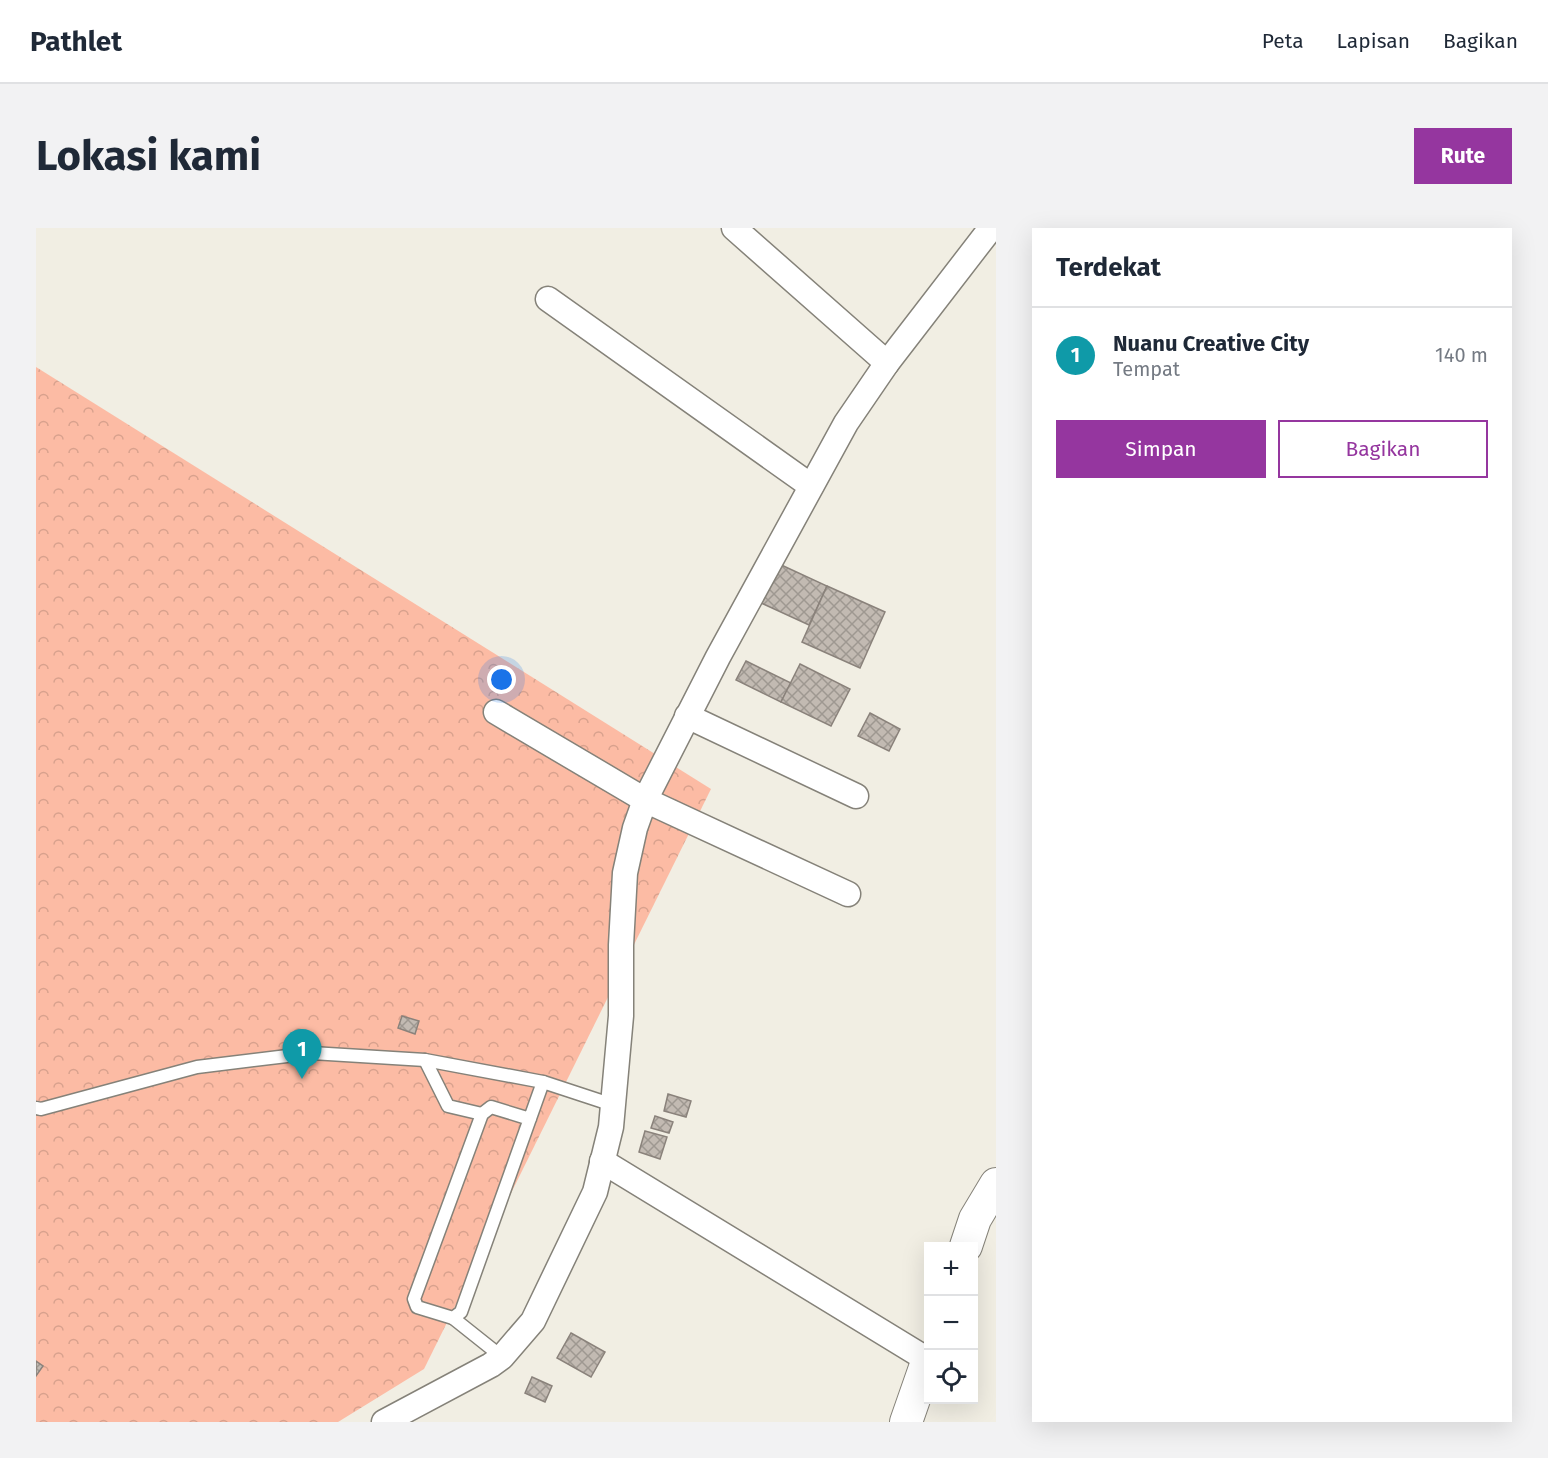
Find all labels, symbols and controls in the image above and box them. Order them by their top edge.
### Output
text: Pathlet [30,25,122,58]
text: Peta [1262,28,1304,54]
text: Lapisan [1337,28,1410,54]
text: Bagikan [1443,28,1518,54]
button: Rute [1414,128,1512,184]
text: Lokasi kami [36,131,261,181]
text: Terdekat [1056,252,1161,283]
text: Nuanu Creative City [1113,330,1309,357]
text: 1 [1071,343,1080,367]
text: 140 m [1435,343,1488,367]
text: Tempat [1113,357,1180,381]
button: Simpan [1056,420,1266,478]
button: Bagikan [1278,420,1488,478]
your location [487,665,516,694]
pin: 1 [282,1030,322,1079]
map controls [924,1242,978,1404]
button: + [924,1242,978,1296]
button: − [924,1296,978,1350]
button: locate [924,1350,978,1404]

